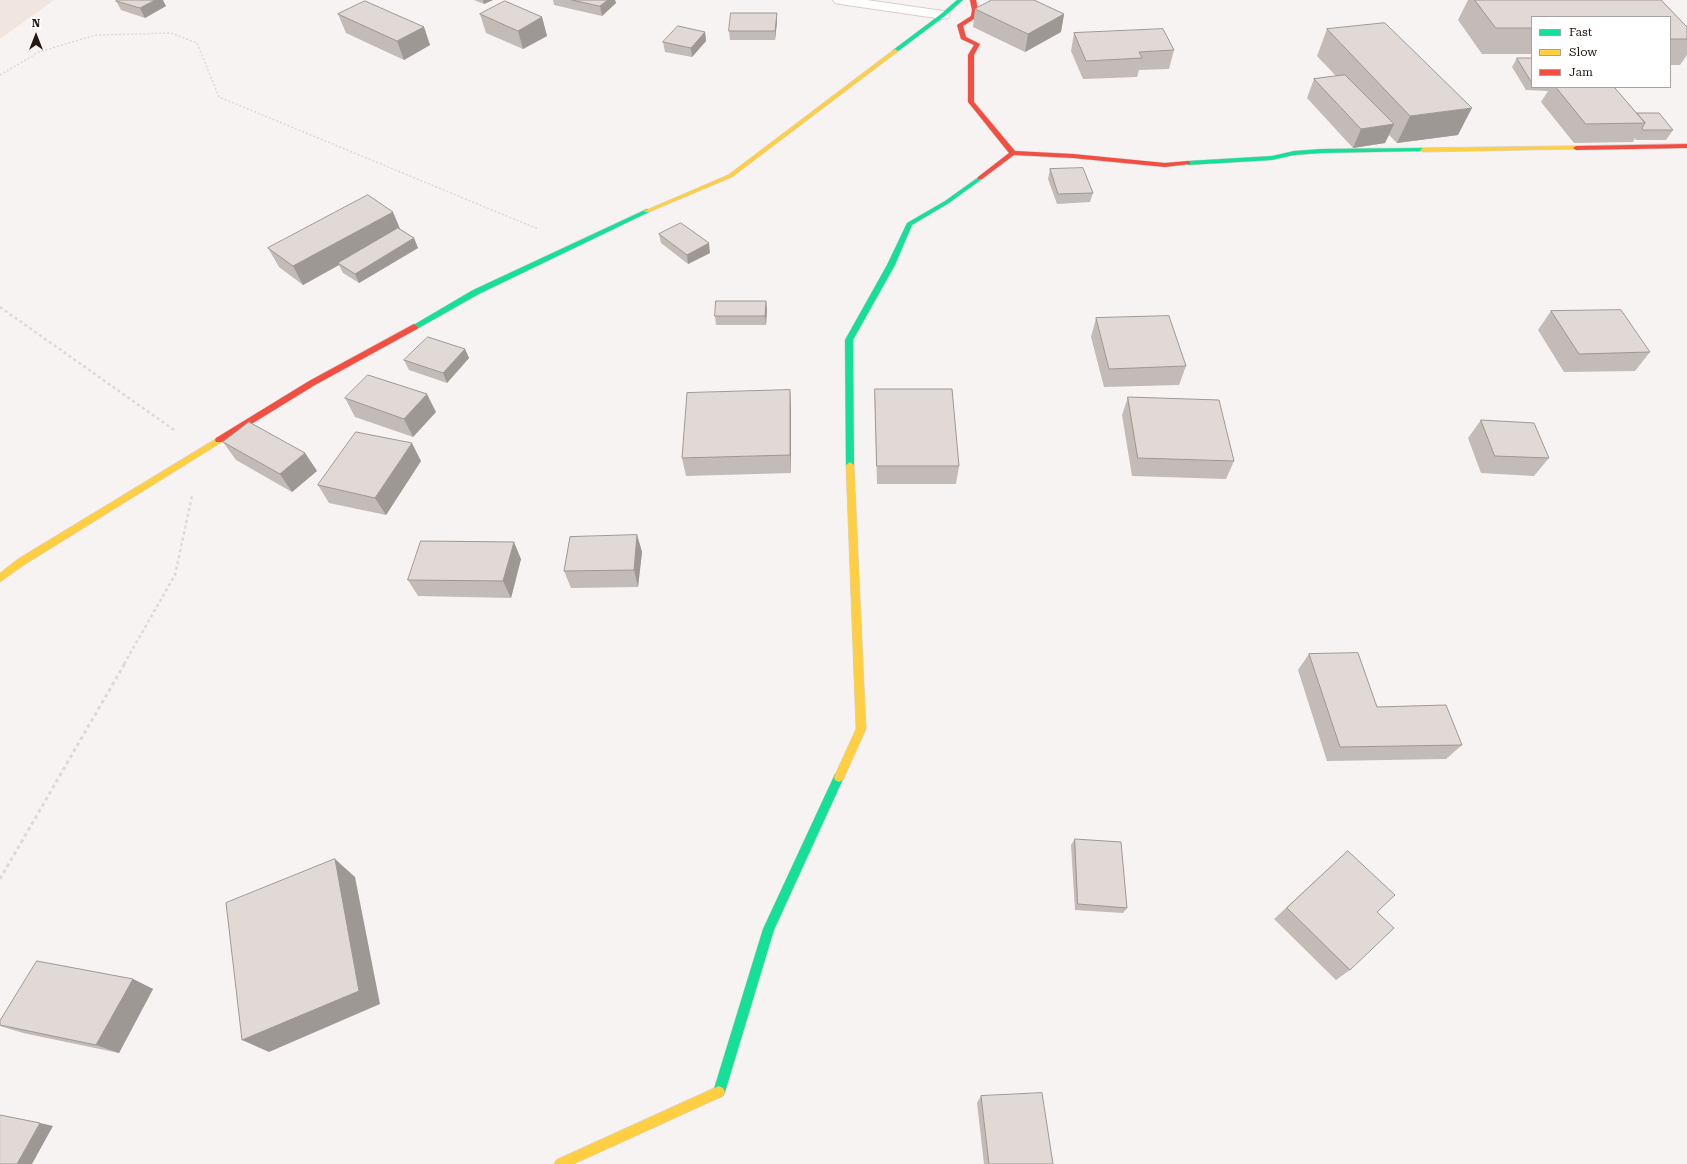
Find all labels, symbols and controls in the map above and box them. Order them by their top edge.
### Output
north arrow [16,16,56,56]
legend [1531,16,1671,88]
text: N [32,17,40,30]
text: Fast [1569,25,1592,39]
text: Slow [1569,45,1597,59]
text: Jam [1569,65,1593,79]

